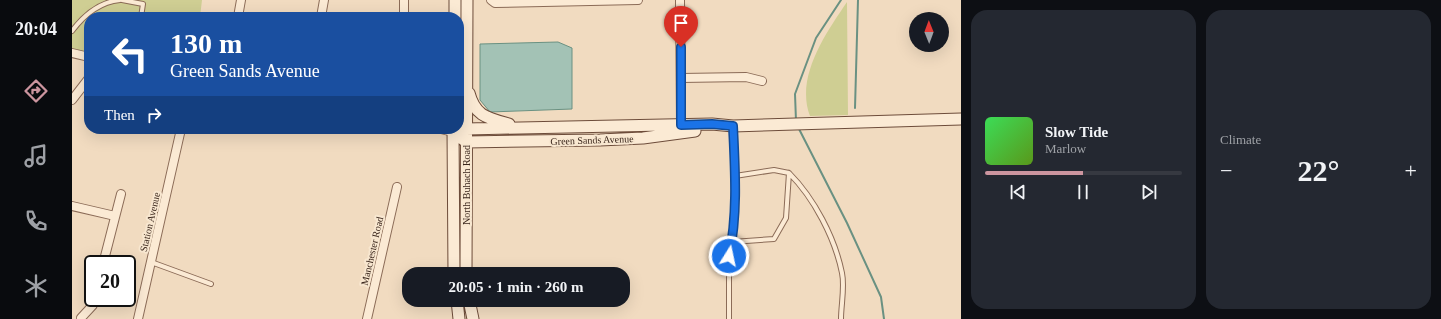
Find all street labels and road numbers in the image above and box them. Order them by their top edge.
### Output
street label: Green Sands Avenue [550,133,634,147]
street label: North Buhach Road [461,145,472,225]
street label: Station Avenue [138,191,162,253]
street label: Manchester Road [359,216,385,286]

